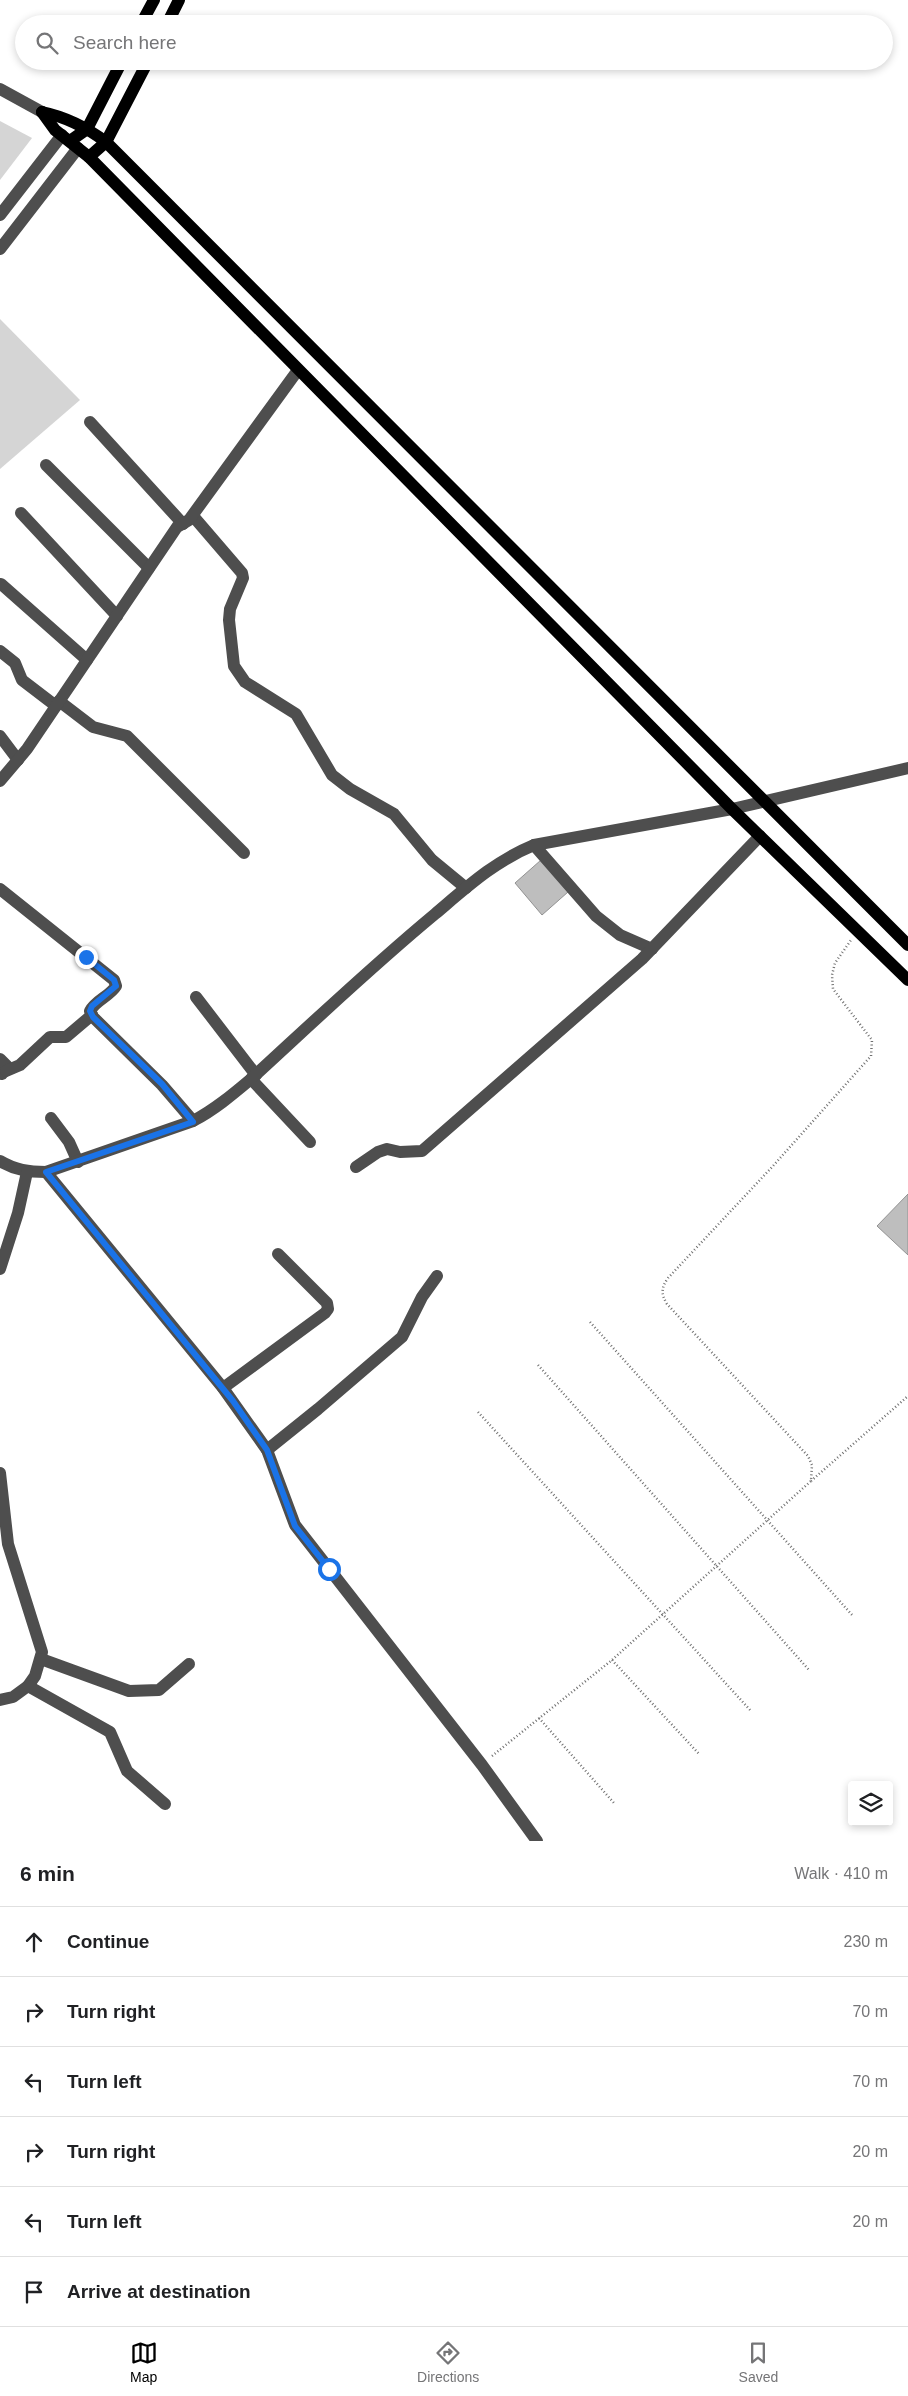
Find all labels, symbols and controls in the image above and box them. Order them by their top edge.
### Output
search box [15,15,893,70]
icon: search [33,29,61,57]
text: Search here [73,32,177,53]
route end [75,946,98,969]
route start [318,1558,341,1581]
map controls [848,1781,893,1826]
button: layers [848,1781,893,1826]
text: 6 min [20,1862,75,1885]
text: Walk · 410 m [794,1865,888,1882]
icon: ahead [20,1928,48,1956]
text: Continue [67,1931,149,1952]
text: 230 m [844,1933,888,1950]
icon: right [20,1998,48,2026]
text: Turn right [67,2001,155,2022]
text: 70 m [852,2003,888,2020]
icon: left [20,2068,48,2096]
text: Turn left [67,2071,142,2092]
text: 70 m [852,2073,888,2090]
icon: right [20,2138,48,2166]
text: Turn right [67,2141,155,2162]
text: 20 m [852,2143,888,2160]
icon: left [20,2208,48,2236]
text: Turn left [67,2211,142,2232]
text: 20 m [852,2213,888,2230]
icon: arrive [20,2278,48,2306]
text: Arrive at destination [67,2281,251,2302]
tab: Map [130,2339,158,2385]
tab: Directions [417,2339,479,2385]
tab: Saved [739,2339,778,2385]

